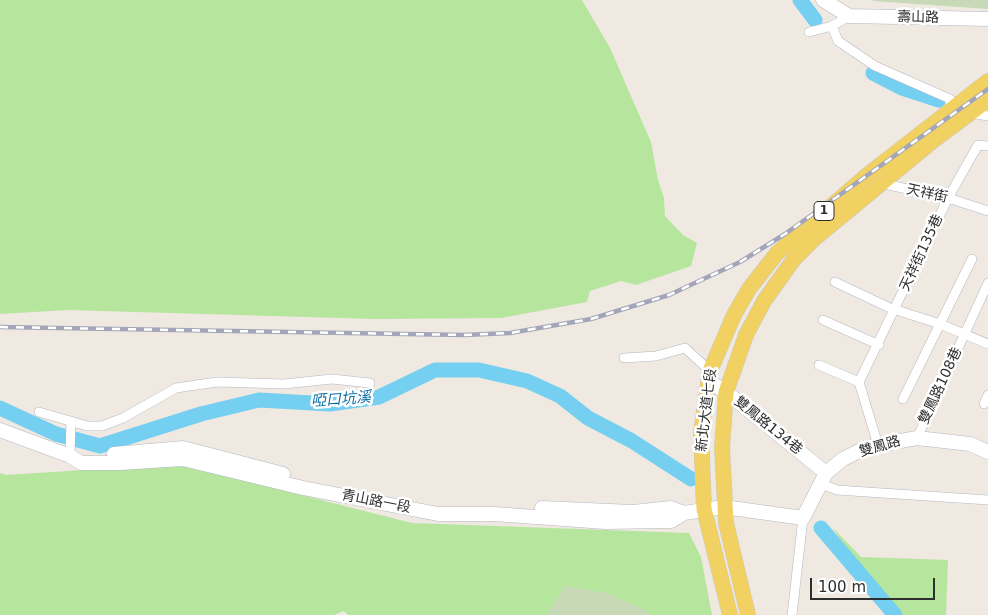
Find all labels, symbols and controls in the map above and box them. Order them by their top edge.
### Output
street label: 壽山路 [897,9,939,27]
street label: 天祥街 [905,181,949,207]
road number: 1 [814,202,834,220]
street label: 天祥街135巷 [897,212,947,294]
street label: 雙鳳路108巷 [916,345,966,427]
street label: 新北大道七段 [694,367,720,453]
water label: 啞口坑溪 [310,389,372,411]
street label: 雙鳳路134巷 [731,393,805,459]
street label: 雙鳳路 [857,433,903,461]
street label: 青山路一段 [340,487,412,517]
scale bar [813,568,938,600]
text: 100 m [818,578,866,596]

